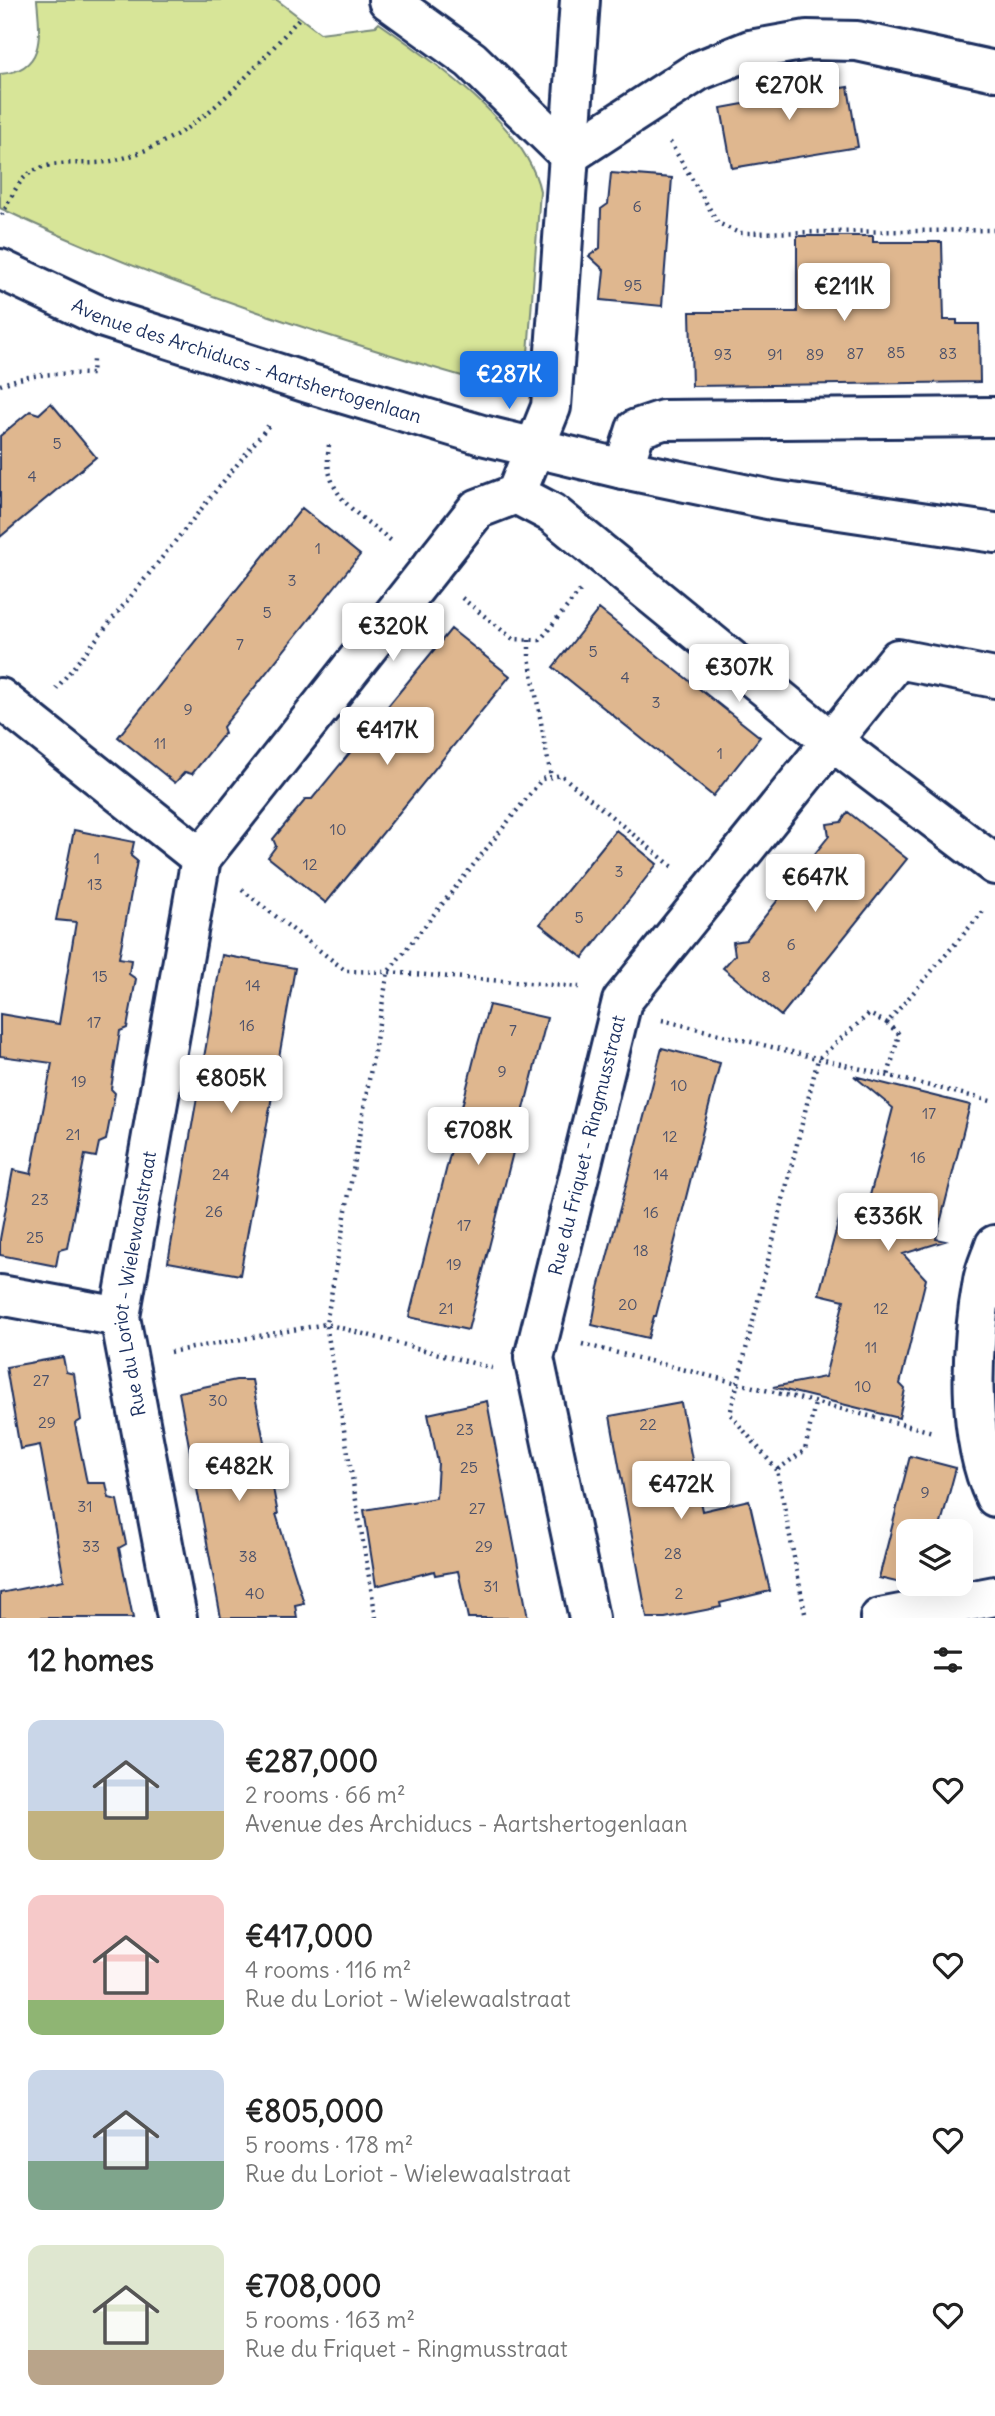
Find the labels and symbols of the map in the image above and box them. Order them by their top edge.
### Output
pin: €270K [740,62,838,122]
house number: 6 [632,196,642,216]
pin: €211K [795,264,893,323]
house number: 95 [624,275,642,295]
street label: Avenue des Archiducs - Aartshertogenlaan [68,293,424,428]
house number: 85 [887,342,905,362]
house number: 87 [846,343,864,363]
house number: 83 [939,343,957,363]
house number: 93 [714,344,732,364]
house number: 91 [767,344,783,364]
house number: 89 [806,344,824,364]
pin: €287K [460,352,558,411]
house number: 5 [52,433,62,453]
house number: 4 [27,466,37,486]
house number: 1 [315,538,321,558]
house number: 3 [287,570,297,590]
house number: 5 [262,602,272,622]
pin: €320K [344,604,442,663]
house number: 7 [236,634,244,654]
house number: 5 [588,641,598,661]
pin: €307K [690,644,788,704]
house number: 4 [620,667,630,687]
house number: 3 [651,692,661,712]
house number: 9 [183,699,193,719]
pin: €417K [338,708,436,767]
house number: 11 [154,733,166,753]
house number: 1 [717,743,723,763]
house number: 10 [330,819,346,839]
house number: 1 [94,848,100,868]
house number: 12 [302,854,318,874]
pin: €647K [766,855,864,914]
house number: 3 [614,861,624,881]
house number: 13 [87,874,103,894]
house number: 5 [574,907,584,927]
house number: 6 [786,934,796,954]
house number: 15 [92,966,108,986]
house number: 8 [761,966,771,986]
house number: 14 [245,975,261,995]
house number: 17 [87,1012,101,1032]
street label: Rue du Friquet - Ringmusstraat [543,1013,630,1278]
house number: 16 [239,1015,255,1035]
house number: 7 [509,1020,517,1040]
pin: €805K [182,1056,280,1115]
house number: 9 [497,1061,507,1081]
house number: 19 [71,1071,87,1091]
house number: 10 [671,1075,687,1095]
house number: 17 [922,1103,936,1123]
pin: €708K [429,1108,527,1167]
house number: 21 [65,1124,81,1144]
house number: 12 [662,1126,678,1146]
house number: 16 [910,1147,926,1167]
street label: Rue du Loriot - Wielewaalstraat [108,1149,161,1419]
house number: 24 [212,1164,230,1184]
house number: 14 [653,1164,669,1184]
house number: 23 [31,1189,49,1209]
pin: €336K [839,1194,937,1253]
house number: 26 [205,1201,223,1221]
house number: 16 [643,1202,659,1222]
house number: 17 [457,1215,471,1235]
house number: 25 [26,1227,44,1247]
house number: 18 [633,1240,649,1260]
house number: 19 [446,1254,462,1274]
house number: 20 [618,1294,638,1314]
house number: 21 [438,1298,454,1318]
house number: 12 [873,1298,889,1318]
house number: 11 [865,1337,877,1357]
house number: 27 [33,1370,49,1390]
house number: 10 [855,1376,871,1396]
house number: 30 [208,1390,228,1410]
house number: 29 [38,1412,56,1432]
house number: 22 [639,1414,657,1434]
house number: 23 [456,1419,474,1439]
pin: €482K [190,1444,288,1503]
house number: 25 [460,1457,478,1477]
pin: €472K [632,1462,730,1521]
house number: 9 [920,1482,930,1502]
house number: 31 [77,1496,93,1516]
house number: 27 [469,1498,485,1518]
house number: 33 [82,1536,100,1556]
house number: 29 [475,1536,493,1556]
house number: 28 [664,1543,682,1563]
house number: 38 [239,1546,257,1566]
house number: 31 [483,1576,499,1596]
house number: 40 [245,1583,265,1603]
house number: 2 [675,1583,684,1603]

